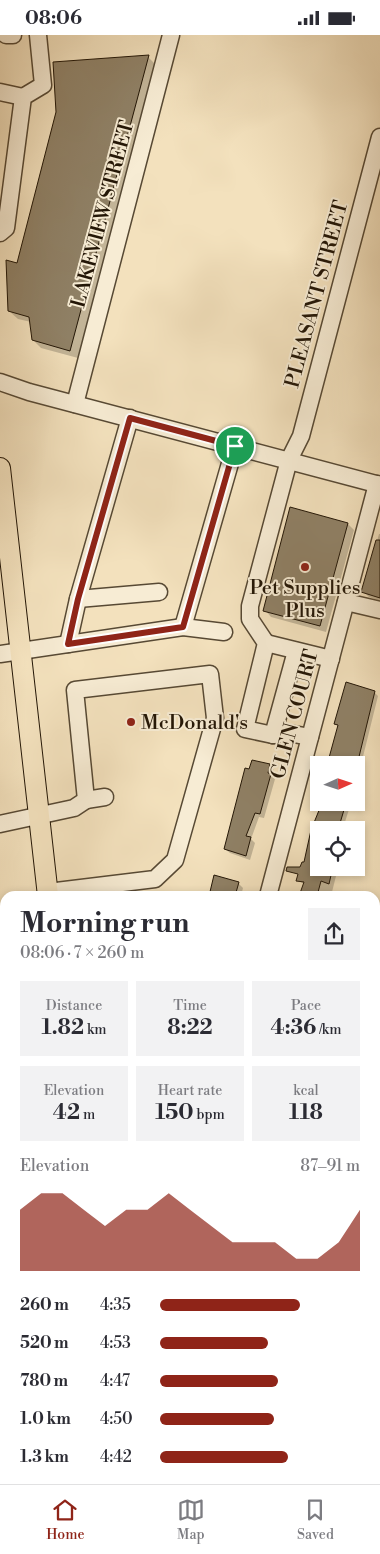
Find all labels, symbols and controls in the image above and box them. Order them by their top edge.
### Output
text: 08:06 [25,6,82,30]
street label: LAKEVIEW STREET [66,118,141,311]
street label: PLEASANT STREET [280,198,355,391]
pin [214,425,256,467]
icon: arrive [221,432,249,460]
marker: Pet Supplies Plus [299,561,311,573]
place label: Pet Supplies Plus [249,576,361,624]
street label: GLEN COURT [266,647,325,782]
place label: McDonald's [141,711,248,736]
marker: McDonald's [125,716,137,728]
north arrow [310,756,365,811]
map controls [310,756,365,876]
button: locate [310,821,365,876]
text: Morning run [20,906,189,941]
button: share [308,908,360,960]
text: 08:06 · 7 × 260 m [20,943,144,963]
text: Distance [46,997,102,1015]
text: Time [173,997,207,1015]
text: Pace [291,997,321,1015]
text: 1.82 [42,1015,84,1041]
text: 8:22 [167,1015,213,1041]
text: 4:36 [271,1015,316,1041]
text: km [84,1021,106,1039]
text: /km [316,1021,341,1039]
text: Elevation [44,1082,104,1100]
text: Heart rate [158,1082,222,1100]
text: kcal [293,1082,319,1100]
text: 42 [53,1100,80,1126]
text: 150 [155,1100,194,1126]
text: 118 [289,1100,323,1126]
text: m [80,1106,95,1124]
text: bpm [194,1106,225,1124]
text: Elevation [20,1156,89,1176]
text: 87–91 m [300,1156,360,1176]
text: 260 m [20,1295,69,1315]
text: 4:35 [100,1295,131,1315]
text: 520 m [20,1333,69,1353]
text: 4:53 [100,1333,131,1353]
text: 780 m [20,1371,68,1391]
text: 4:47 [100,1371,130,1391]
text: 1.0 km [20,1409,71,1429]
text: 4:50 [100,1409,133,1429]
text: 1.3 km [20,1447,69,1467]
text: 4:42 [100,1447,132,1467]
tab: Home [46,1496,85,1544]
tab: Map [177,1496,205,1544]
tab: Saved [297,1496,334,1544]

